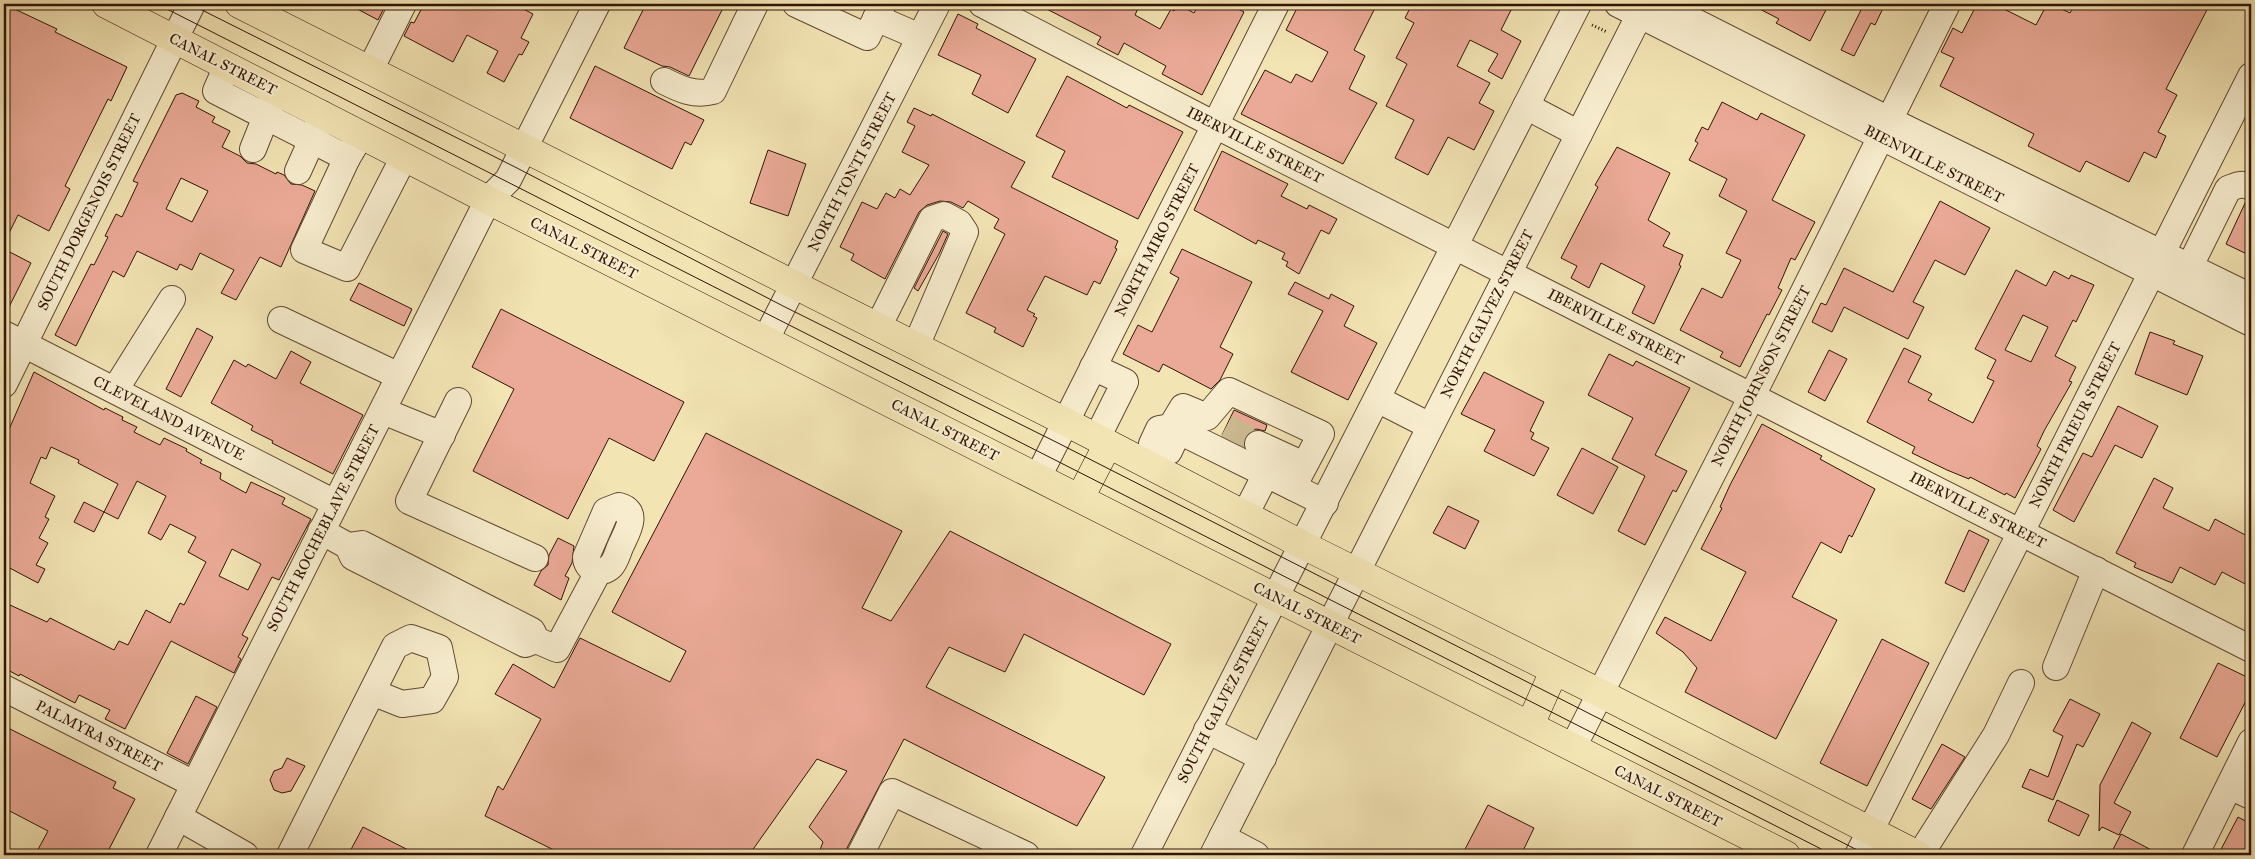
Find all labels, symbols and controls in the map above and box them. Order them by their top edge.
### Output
street label: CANAL STREET [166,29,280,99]
street label: NORTH TONTI STREET [804,89,900,255]
street label: IBERVILLE STREET [1184,103,1326,187]
street label: SOUTH DORGENOIS STREET [33,111,145,313]
street label: BIENVILLE STREET [1861,121,2007,207]
street label: NORTH MIRO STREET [1111,161,1203,319]
street label: CANAL STREET [527,213,641,283]
street label: NORTH GALVEZ STREET [1437,227,1537,401]
street label: NORTH JOHNSON STREET [1707,283,1815,470]
street label: IBERVILLE STREET [1545,285,1687,369]
street label: NORTH PRIEUR STREET [2025,339,2125,511]
street label: CLEVELAND AVENUE [90,372,248,464]
street label: CANAL STREET [888,395,1002,465]
street label: SOUTH ROCHEBLAVE STREET [263,422,383,634]
street label: IBERVILLE STREET [1907,468,2049,552]
street label: CANAL STREET [1250,578,1364,648]
street label: SOUTH GALVEZ STREET [1173,614,1273,786]
street label: PALMYRA STREET [33,696,165,776]
street label: CANAL STREET [1611,761,1725,831]

